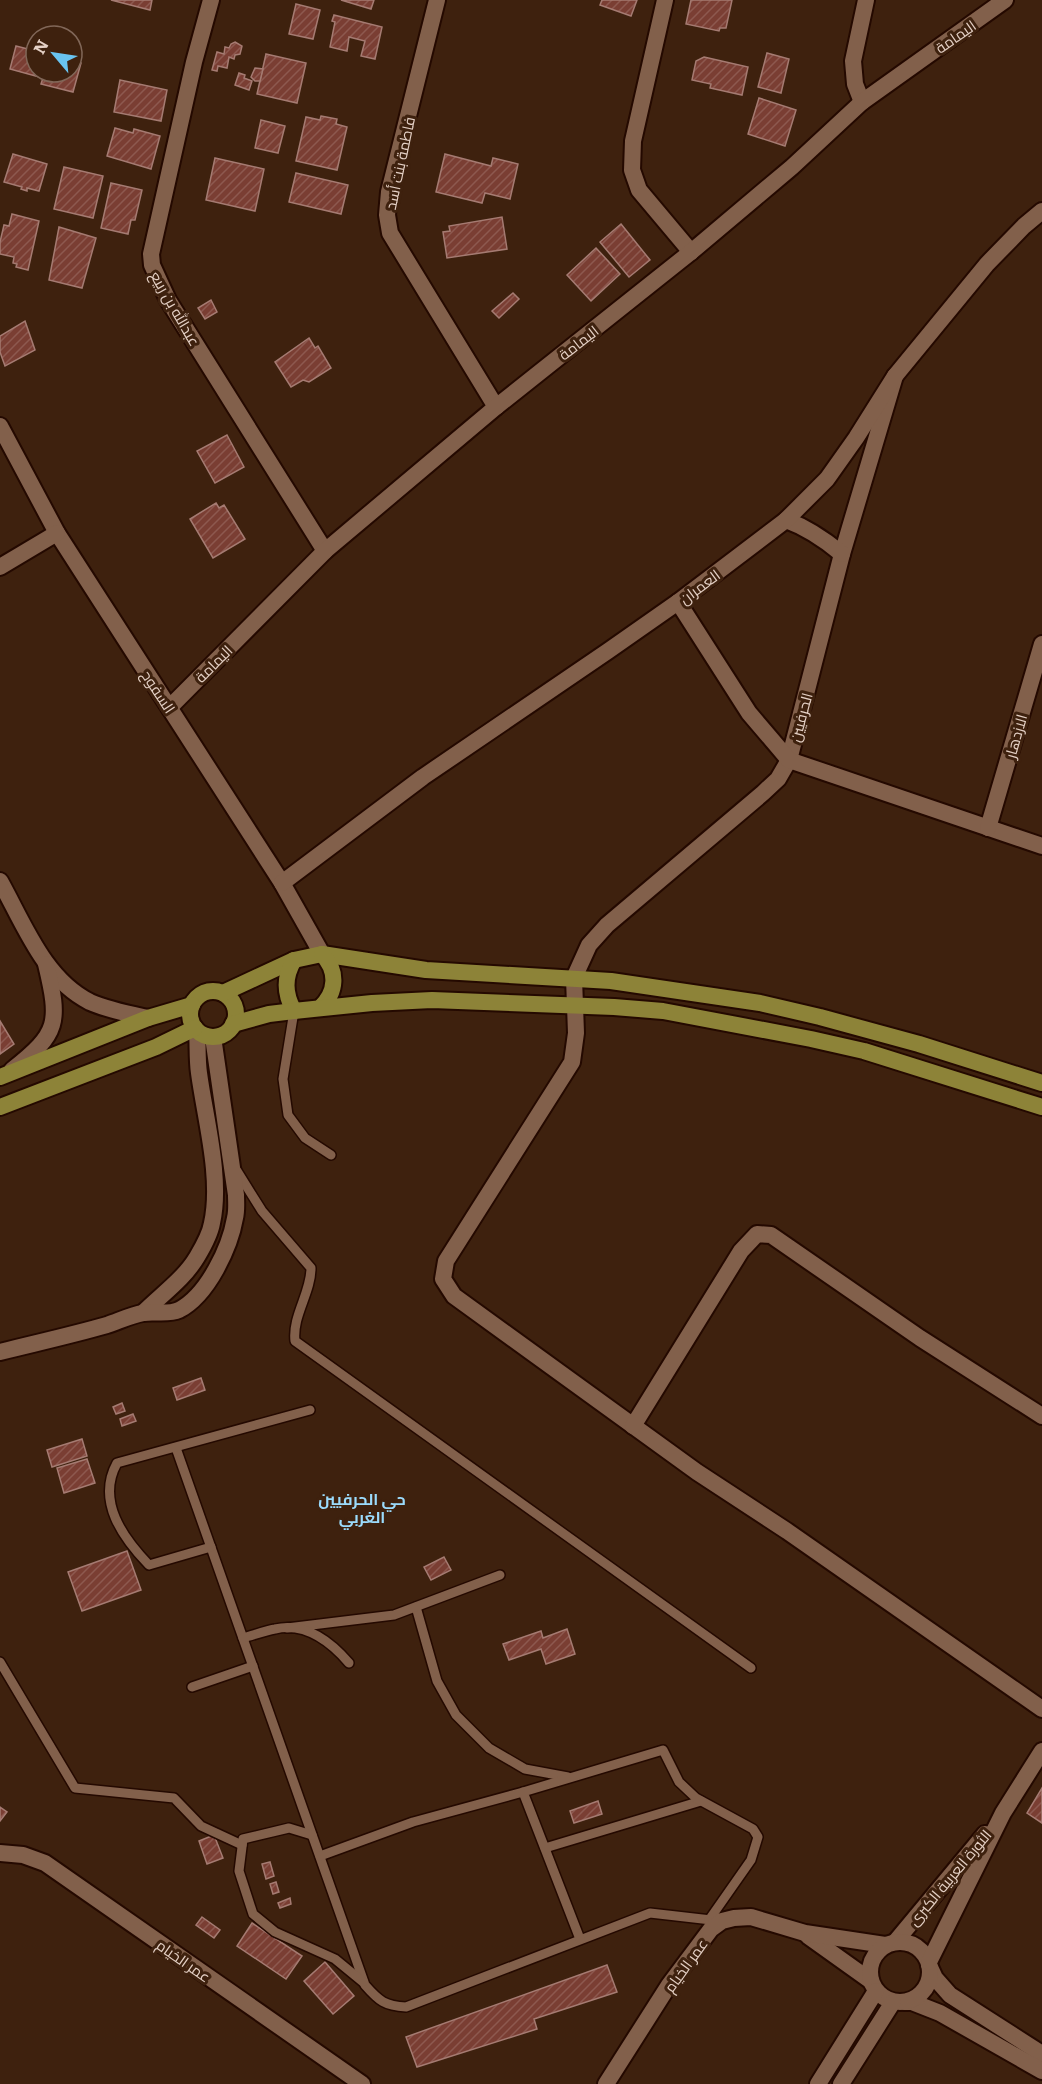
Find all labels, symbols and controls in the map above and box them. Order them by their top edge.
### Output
street label: اليمامة [930,14,980,58]
north arrow [24,24,84,84]
text: N [26,35,54,58]
street label: فاطمة بنت أسد [378,114,420,212]
street label: عبدالله بن ربيع [144,266,207,350]
street label: اليمامة [553,319,603,365]
street label: العمران [674,563,724,609]
street label: اليمامة [189,639,237,687]
street label: السفوح [135,665,182,718]
street label: الحرفيين [782,690,818,744]
street label: الازدهار [997,711,1032,762]
district label: حي الحرفيين الغربي [318,1486,406,1530]
street label: الثورة العربية الكبرى [902,1824,996,1930]
street label: عمر الخيام [152,1933,216,1987]
street label: عمر الخيام [657,1933,713,1997]

